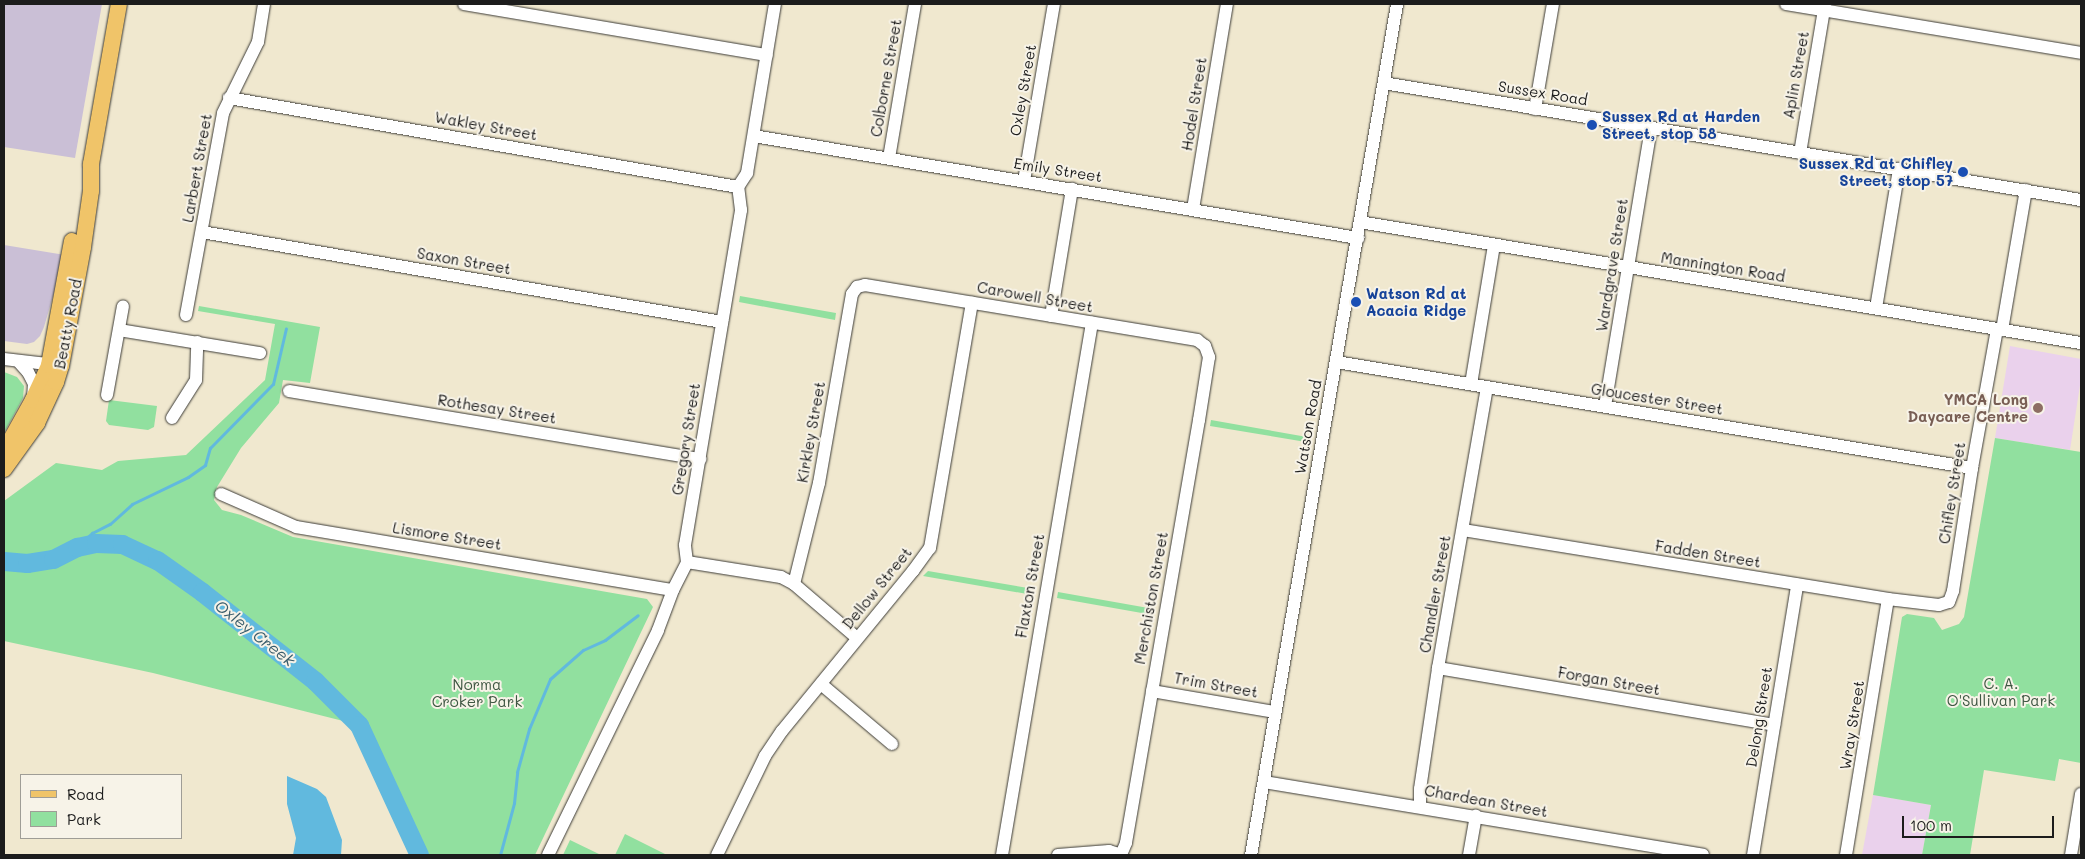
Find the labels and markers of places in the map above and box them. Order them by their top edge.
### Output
place label: Sussex Rd at Harden Street, stop 58 [1602,107,1760,142]
marker: Sussex Rd at Harden Street, stop 58 [1586,119,1598,131]
place label: Sussex Rd at Chifley Street, stop 57 [1799,154,1953,189]
marker: Sussex Rd at Chifley Street, stop 57 [1957,166,1969,178]
place label: Watson Rd at Acacia Ridge [1366,284,1466,319]
marker: Watson Rd at Acacia Ridge [1350,296,1362,308]
place label: YMCA Long Daycare Centre [1907,390,2028,425]
marker: YMCA Long Daycare Centre [2032,402,2044,414]

